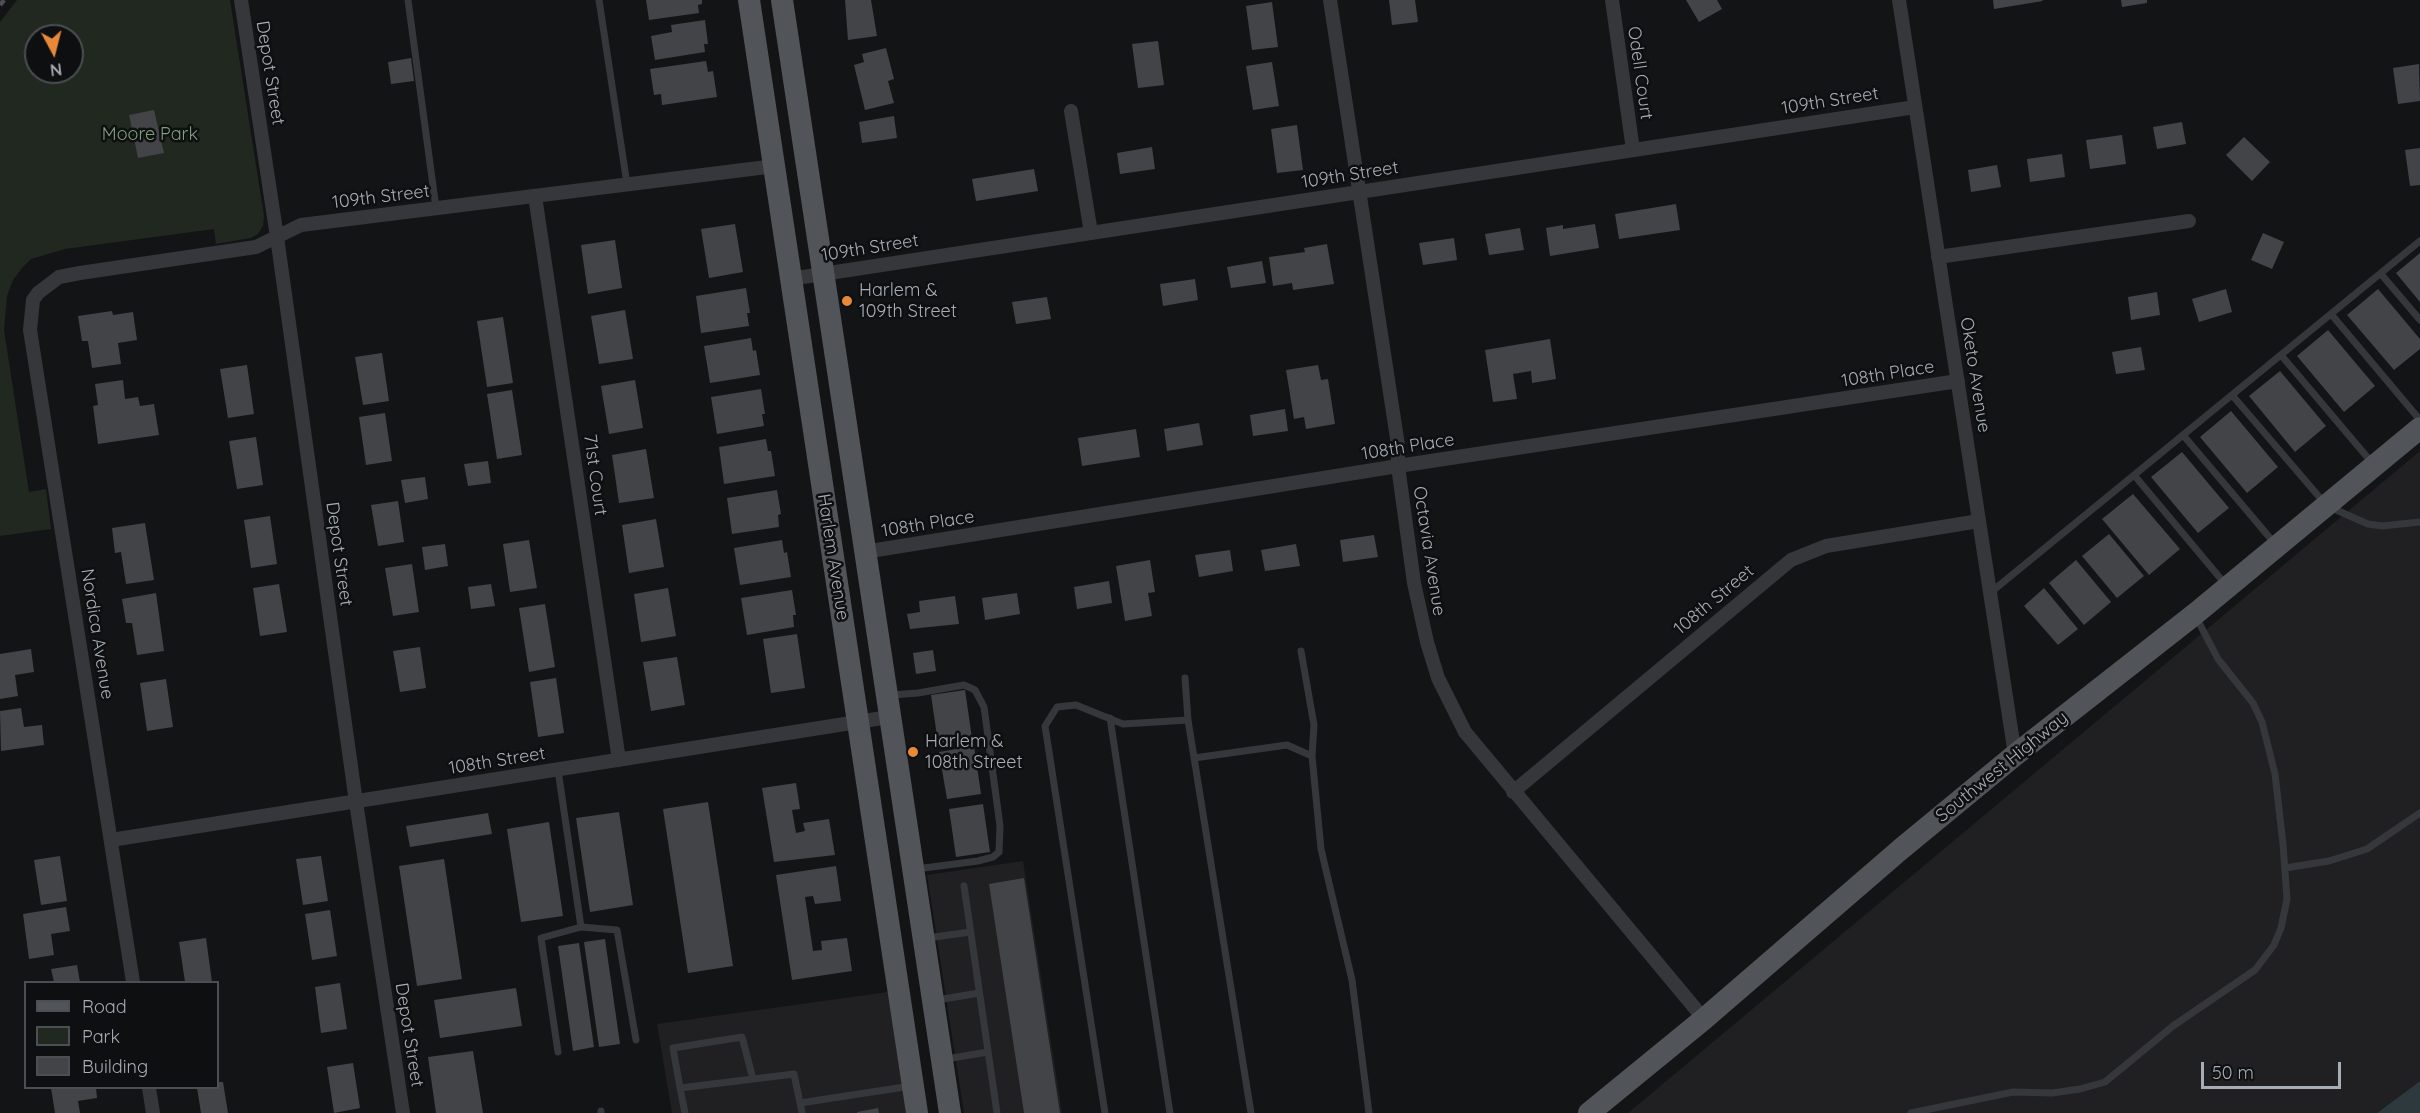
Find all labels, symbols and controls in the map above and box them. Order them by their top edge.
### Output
street label: Depot Street [251,19,289,127]
north arrow [24,24,84,84]
street label: Odell Court [1623,25,1657,121]
text: N [49,59,63,81]
street label: 109th Street [1780,83,1880,119]
park label: Moore Park [102,124,198,146]
street label: 109th Street [1300,157,1400,193]
street label: 109th Street [331,180,431,214]
street label: 109th Street [820,230,920,266]
place label: Harlem & 109th Street [859,280,957,322]
marker: Harlem & 109th Street [840,294,854,308]
street label: Oketo Avenue [1955,316,1995,434]
street label: 108th Place [1840,356,1936,392]
street label: 108th Place [1360,429,1456,465]
street label: 71st Court [579,433,611,517]
street label: Octavia Avenue [1408,485,1450,617]
street label: Harlem Avenue [812,492,854,622]
street label: Depot Street [321,500,357,608]
street label: 108th Place [880,506,976,542]
street label: 108th Street [1670,560,1758,640]
street label: Nordica Avenue [76,567,118,701]
street label: Southwest Highway [1932,707,2072,827]
place label: Harlem & 108th Street [925,731,1023,774]
street label: 108th Street [447,743,547,779]
marker: Harlem & 108th Street [906,745,920,759]
legend [24,981,219,1089]
street label: Depot Street [390,981,428,1089]
text: Road [82,995,127,1018]
text: Park [82,1025,120,1048]
scale bar [2204,1050,2344,1088]
text: Building [82,1055,148,1078]
text: 50 m [2212,1061,2254,1084]

